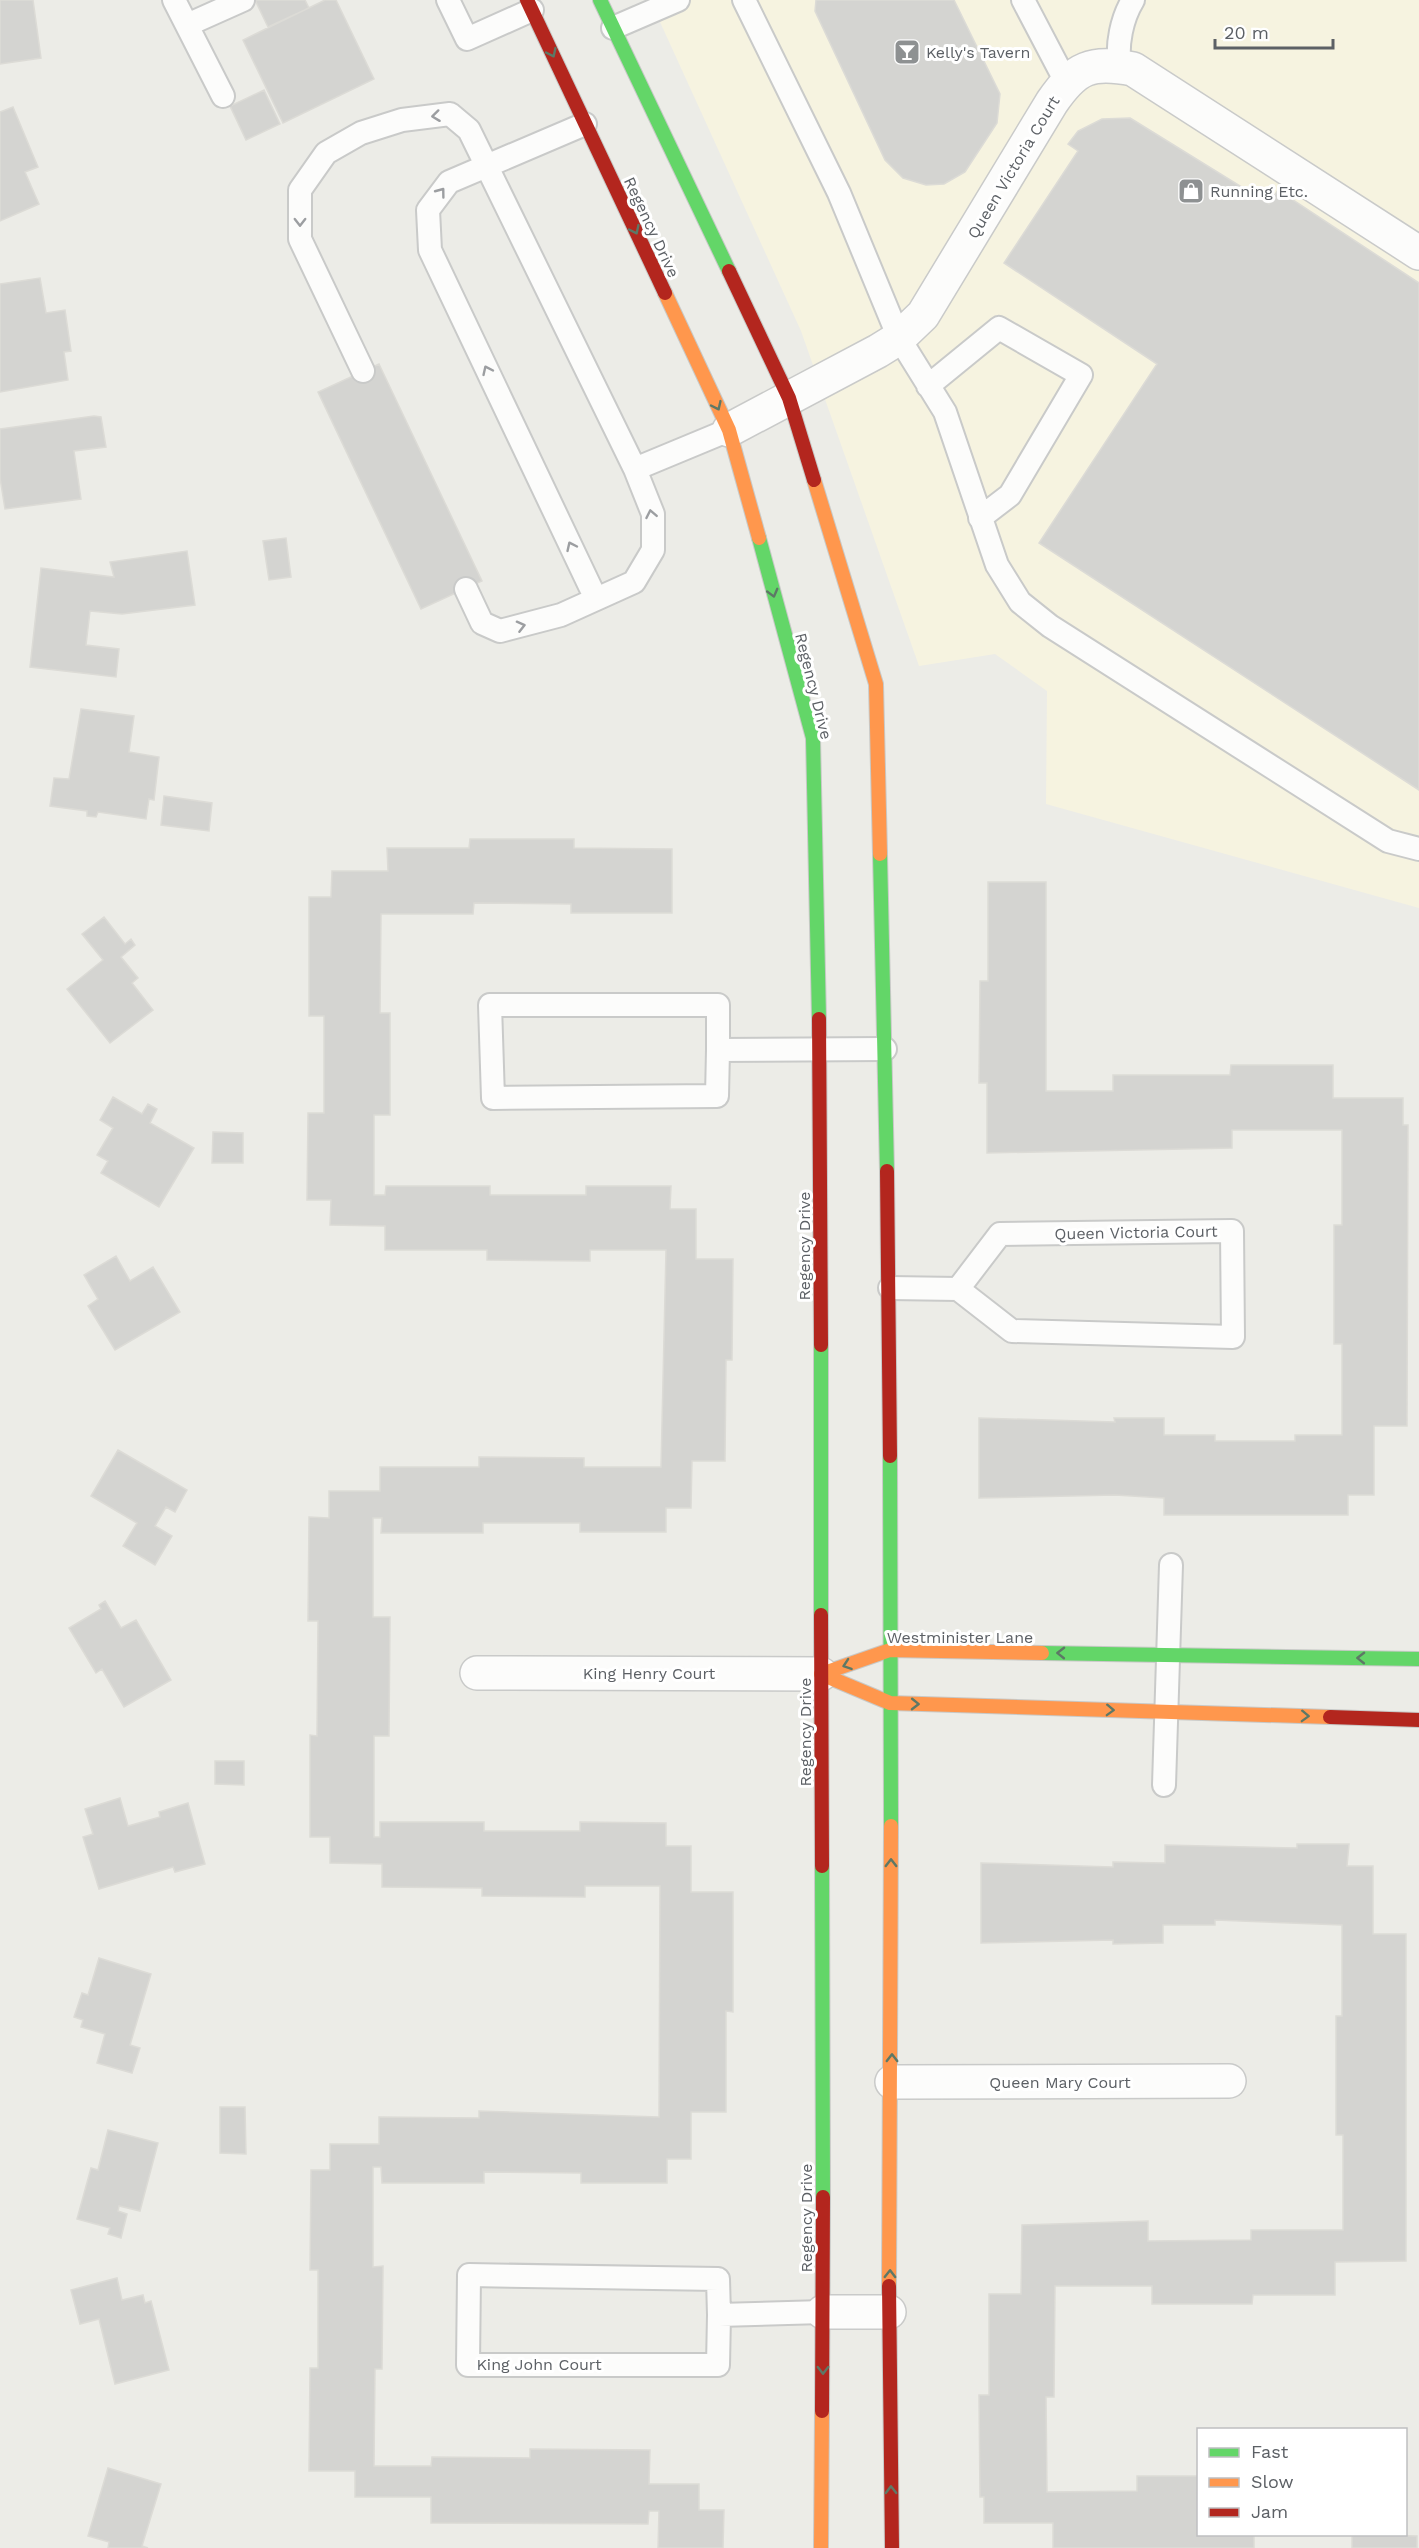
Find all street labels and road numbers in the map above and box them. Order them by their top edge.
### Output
street label: Queen Victoria Court [963,92,1064,242]
street label: Regency Drive [620,174,683,281]
street label: Regency Drive [791,631,836,741]
street label: Regency Drive [795,1191,814,1301]
street label: Queen Victoria Court [1054,1222,1218,1243]
street label: Westminister Lane [887,1628,1033,1647]
street label: King Henry Court [583,1664,716,1683]
street label: Regency Drive [796,1677,815,1787]
street label: Queen Mary Court [989,2073,1131,2092]
street label: Regency Drive [797,2163,816,2273]
street label: King John Court [476,2355,602,2374]

